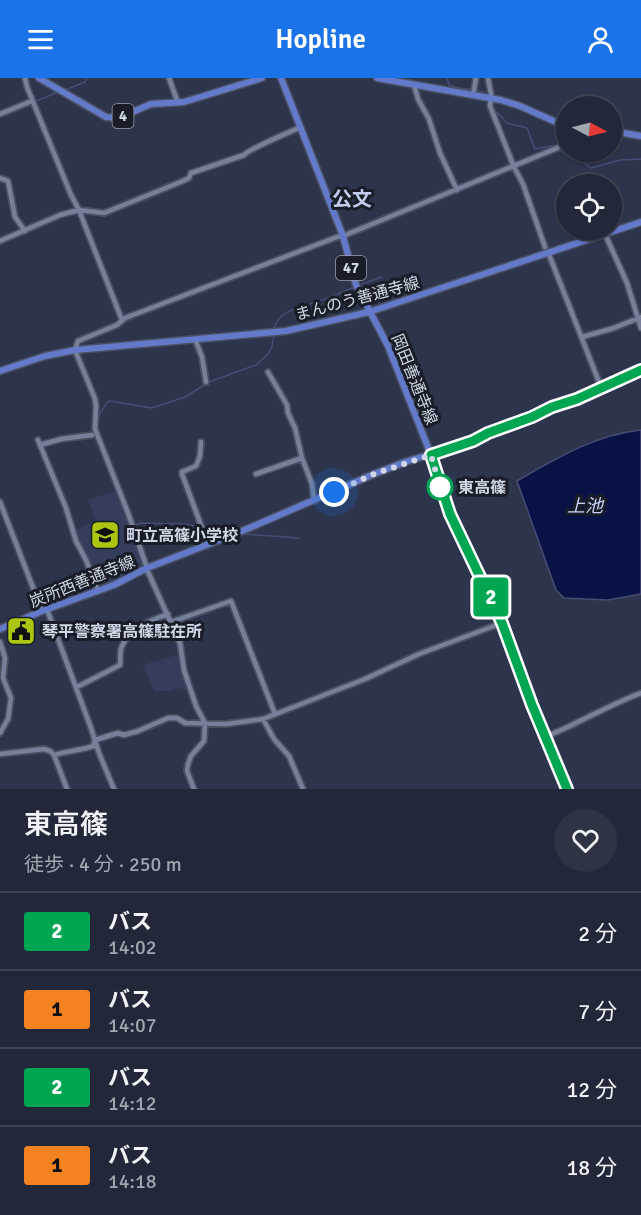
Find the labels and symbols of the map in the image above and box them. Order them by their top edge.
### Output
north arrow [556,96,622,162]
road number: 4 [112,104,134,128]
district label: 公文 [332,187,372,212]
road number: 47 [336,256,366,280]
street label: まんのう善通寺線 [293,273,422,325]
street label: 岡田善通寺線 [387,331,441,428]
marker: 東高篠 [427,474,453,500]
your location [319,477,349,507]
place label: 東高篠 [458,478,506,498]
water label: 上池 [567,495,605,517]
school or university icon: 町立高篠小学校 [89,519,121,551]
place label: 町立高篠小学校 [126,526,238,546]
street label: 炭所西善通寺線 [27,552,138,612]
line badge: 2 [472,578,510,616]
public building icon: 琴平警察署高篠駐在所 [5,615,37,647]
place label: 琴平警察署高篠駐在所 [42,622,202,642]

